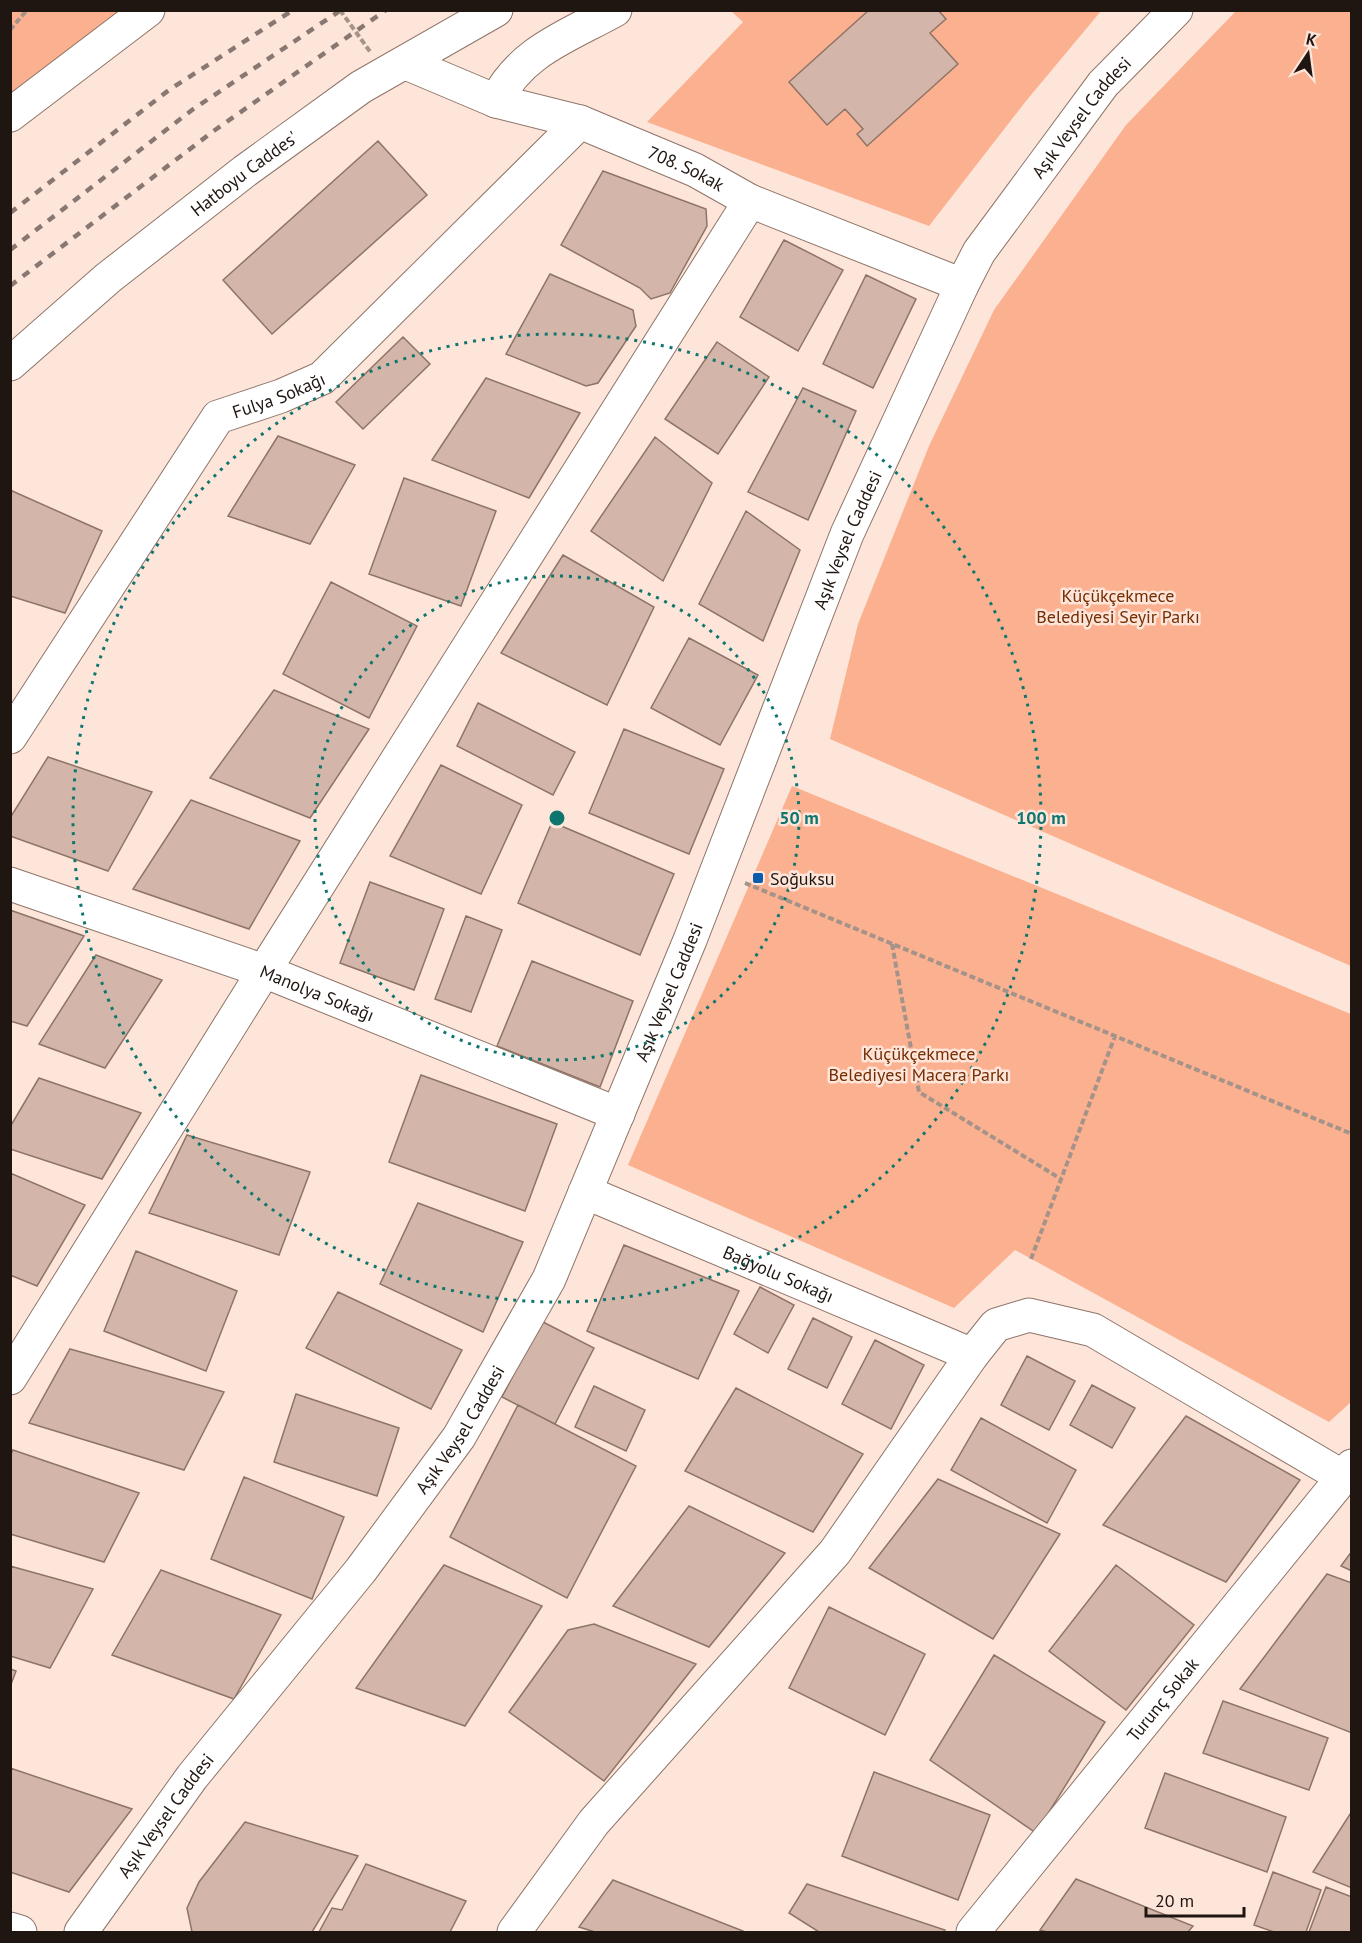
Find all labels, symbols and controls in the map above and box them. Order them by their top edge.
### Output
north arrow [1278,24,1338,84]
text: K [1304,29,1319,50]
street label: Aşık Veysel Caddesi [1026,51,1135,182]
street label: Hatboyu Caddes' [186,125,302,221]
street label: 708. Sokak [644,140,729,196]
street label: Fulya Sokağı [229,367,328,423]
street label: Aşık Veysel Caddesi [808,467,886,612]
park label: Küçükçekmece Belediyesi Seyir Parkı [1036,584,1200,628]
text: 50 m [779,806,819,829]
text: 100 m [1016,806,1066,829]
centre of rings [547,808,567,828]
place label: Soğuksu [770,867,834,890]
marker: Soğuksu [751,871,765,885]
street label: Aşık Veysel Caddesi [629,919,707,1065]
street label: Manolya Sokağı [257,959,378,1026]
park label: Küçükçekmece Belediyesi Macera Parkı [829,1042,1009,1086]
street label: Bağyolu Sokağı [720,1240,837,1307]
street label: Aşık Veysel Caddesi [410,1361,509,1498]
street label: Turunç Sokak [1121,1652,1203,1746]
street label: Aşık Veysel Caddesi [112,1748,218,1882]
scale bar [1146,1880,1244,1918]
text: 20 m [1155,1889,1194,1912]

